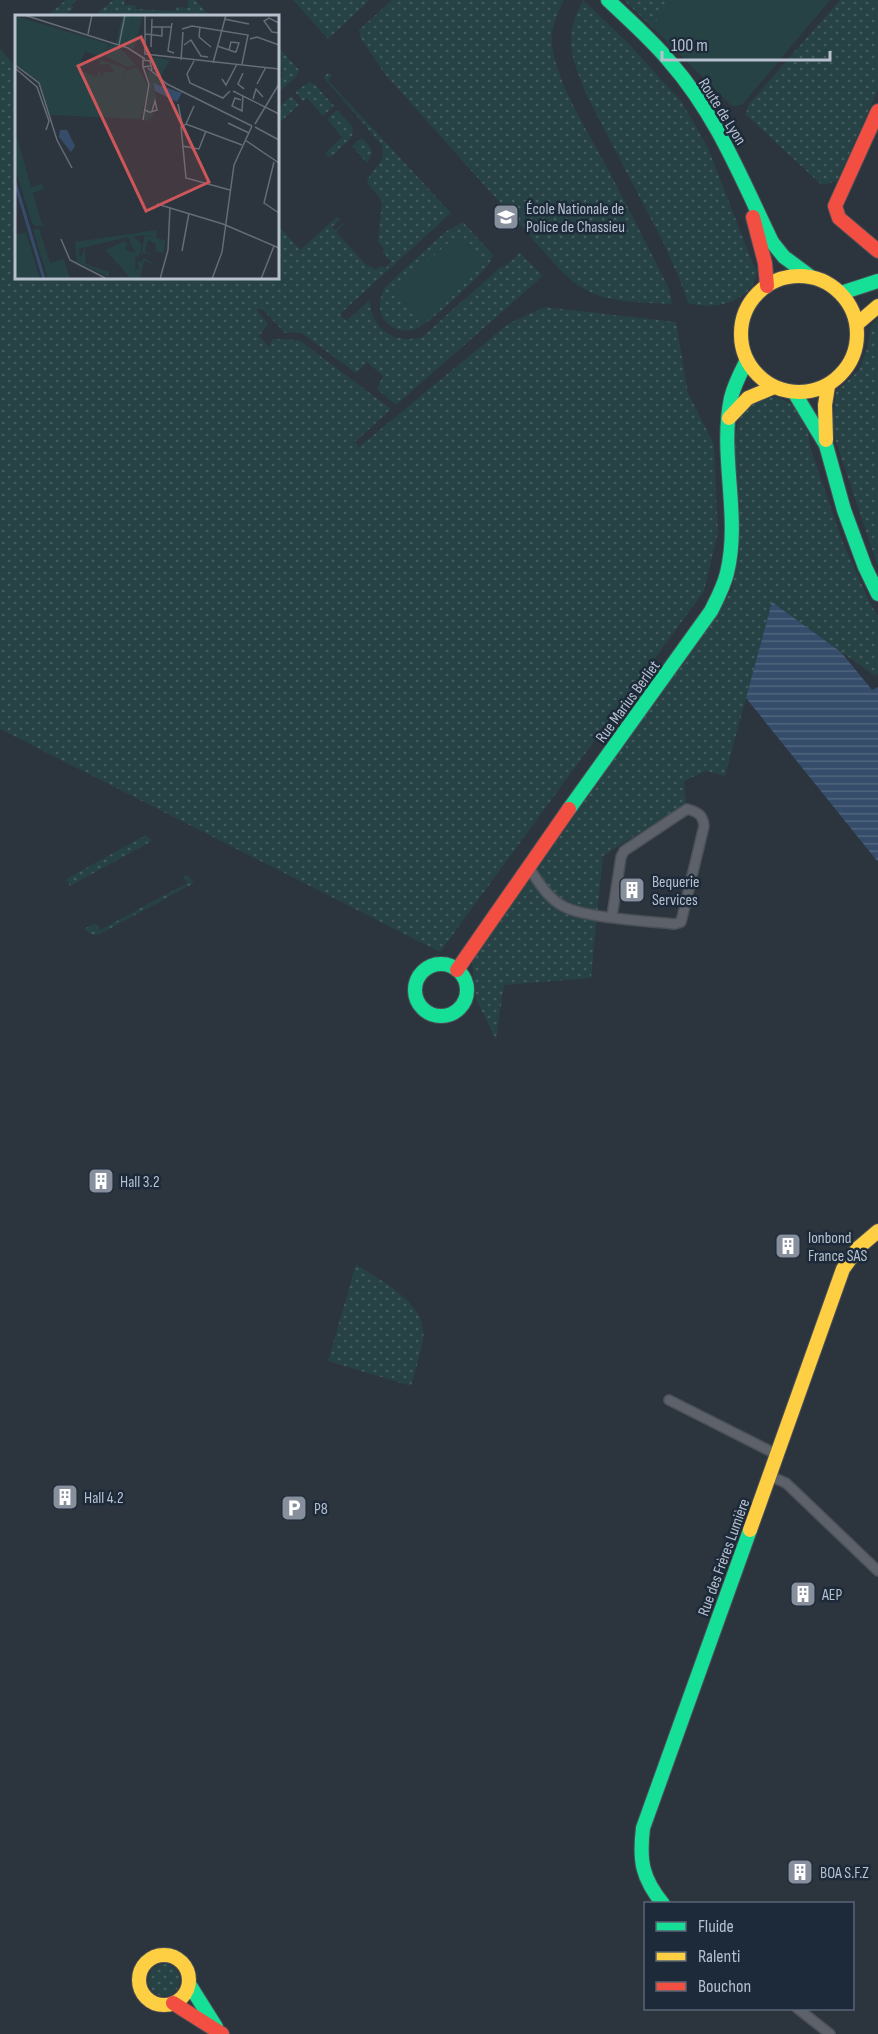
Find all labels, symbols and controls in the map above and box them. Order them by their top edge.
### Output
inset map [15,15,279,279]
scale bar [662,24,830,62]
text: 100 m [671,35,708,56]
street label: Route de Lyon [694,75,750,149]
place label: École Nationale de Police de Chassieu [526,200,625,237]
school or university icon: École Nationale de Police de Chassieu [491,202,521,232]
street label: Rue Marius Berliet [592,657,664,747]
place label: Bequerie Services [652,873,699,910]
building icon: Bequerie Services [617,875,647,905]
building icon: Hall 3.2 [86,1166,116,1196]
place label: Hall 3.2 [120,1173,160,1192]
place label: Ionbond France SAS [808,1229,867,1266]
building icon: Ionbond France SAS [773,1231,803,1261]
building icon: Hall 4.2 [50,1482,80,1512]
place label: Hall 4.2 [84,1489,124,1508]
parking icon: P8 [279,1493,309,1523]
street label: Rue des Frères Lumière [694,1496,754,1619]
place label: P8 [314,1500,328,1519]
building icon: AEP [788,1579,818,1609]
place label: AEP [821,1586,842,1605]
building icon: BOA S.F.Z [785,1857,815,1887]
place label: BOA S.F.Z [820,1864,869,1883]
legend [644,1902,854,2010]
text: Fluide [698,1916,734,1937]
text: Ralenti [698,1946,740,1967]
text: Bouchon [698,1976,751,1997]

